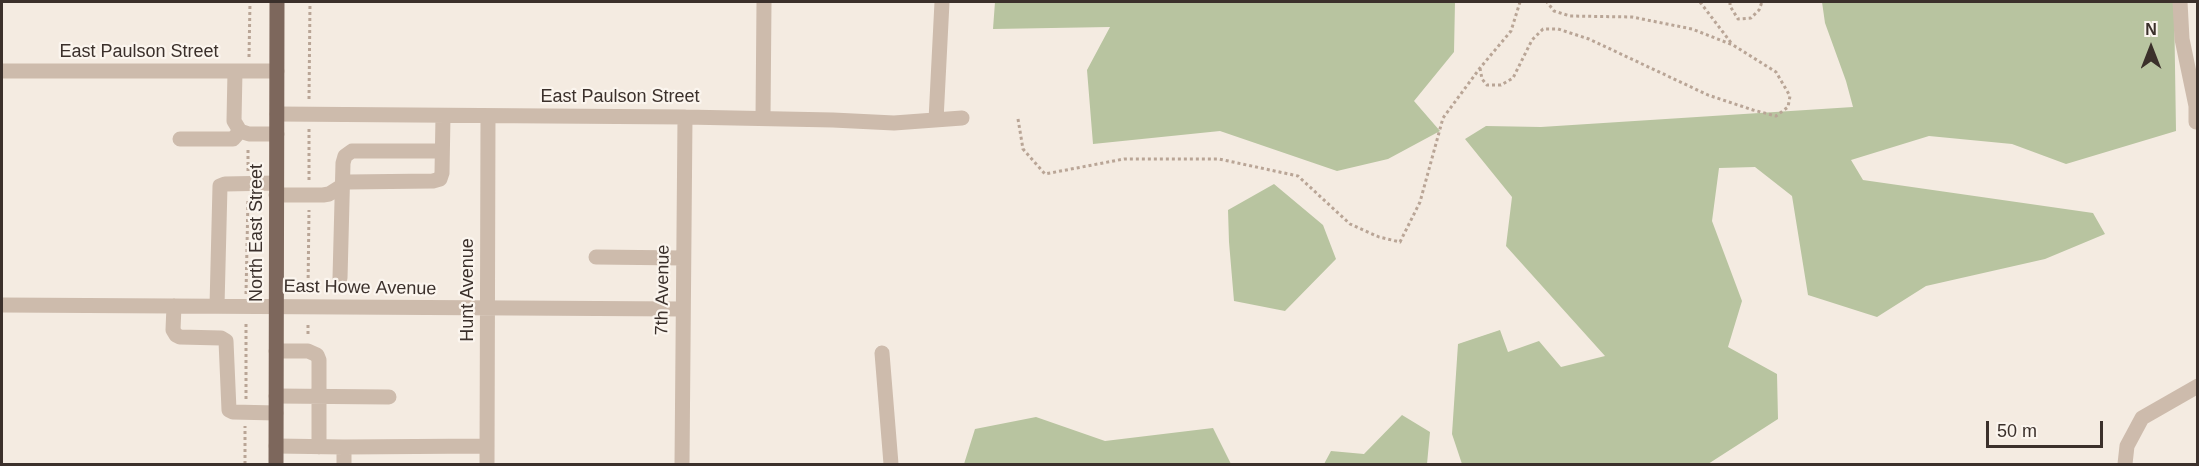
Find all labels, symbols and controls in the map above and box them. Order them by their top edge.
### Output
north arrow [2121,18,2181,78]
text: N [2145,21,2157,38]
street label: East Paulson Street [59,41,219,63]
street label: East Paulson Street [540,86,700,108]
street label: North East Street [246,164,268,302]
street label: Hunt Avenue [457,238,479,342]
street label: 7th Avenue [651,244,675,336]
street label: East Howe Avenue [283,276,437,300]
scale bar [1989,409,2106,447]
text: 50 m [1997,421,2037,441]

